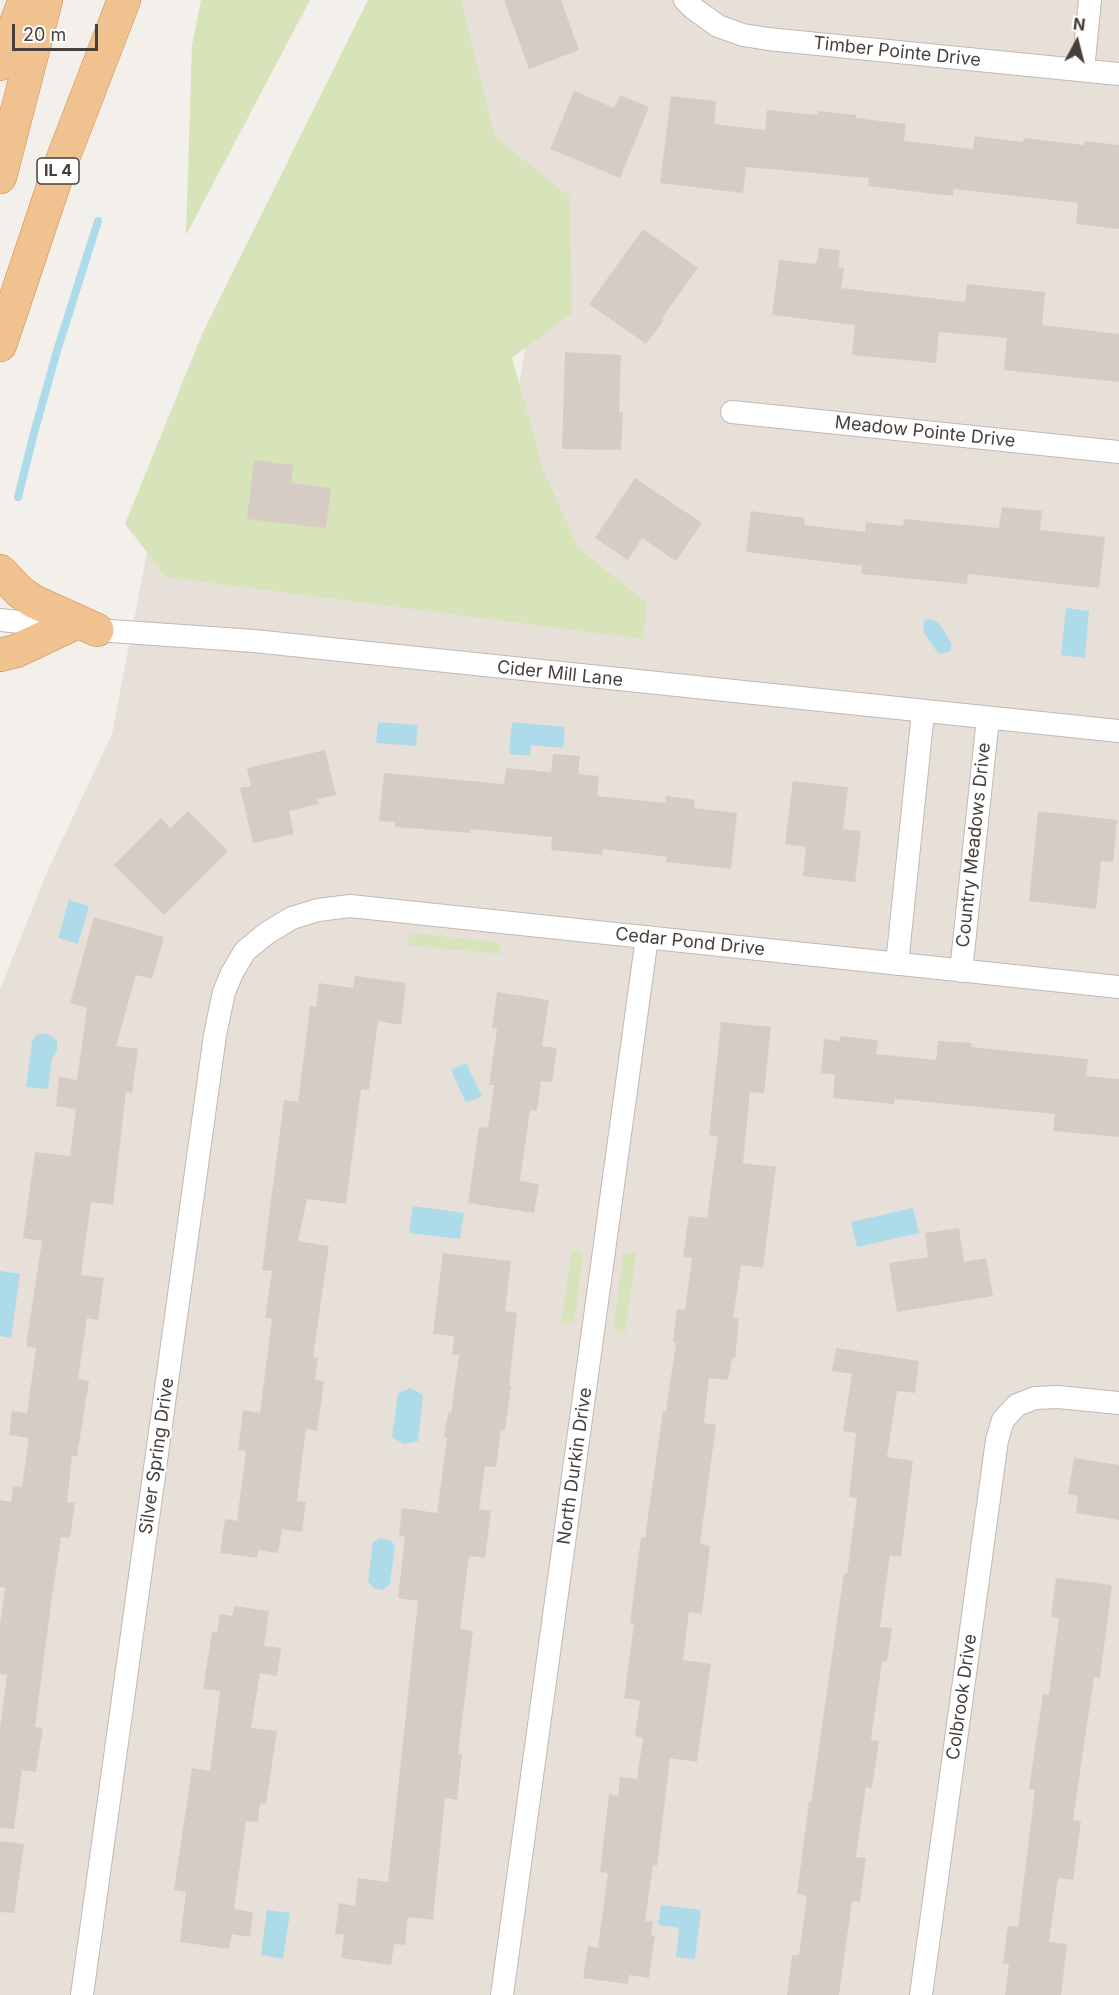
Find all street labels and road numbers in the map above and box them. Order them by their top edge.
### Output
street label: Timber Pointe Drive [812,32,982,72]
road number: IL 4 [37,158,79,184]
street label: Meadow Pointe Drive [834,412,1016,452]
street label: Cider Mill Lane [496,657,624,691]
street label: Country Meadows Drive [953,742,995,948]
street label: Cedar Pond Drive [614,923,766,961]
street label: Silver Spring Drive [135,1376,179,1536]
street label: North Durkin Drive [553,1386,597,1546]
street label: Colbrook Drive [942,1633,982,1761]

